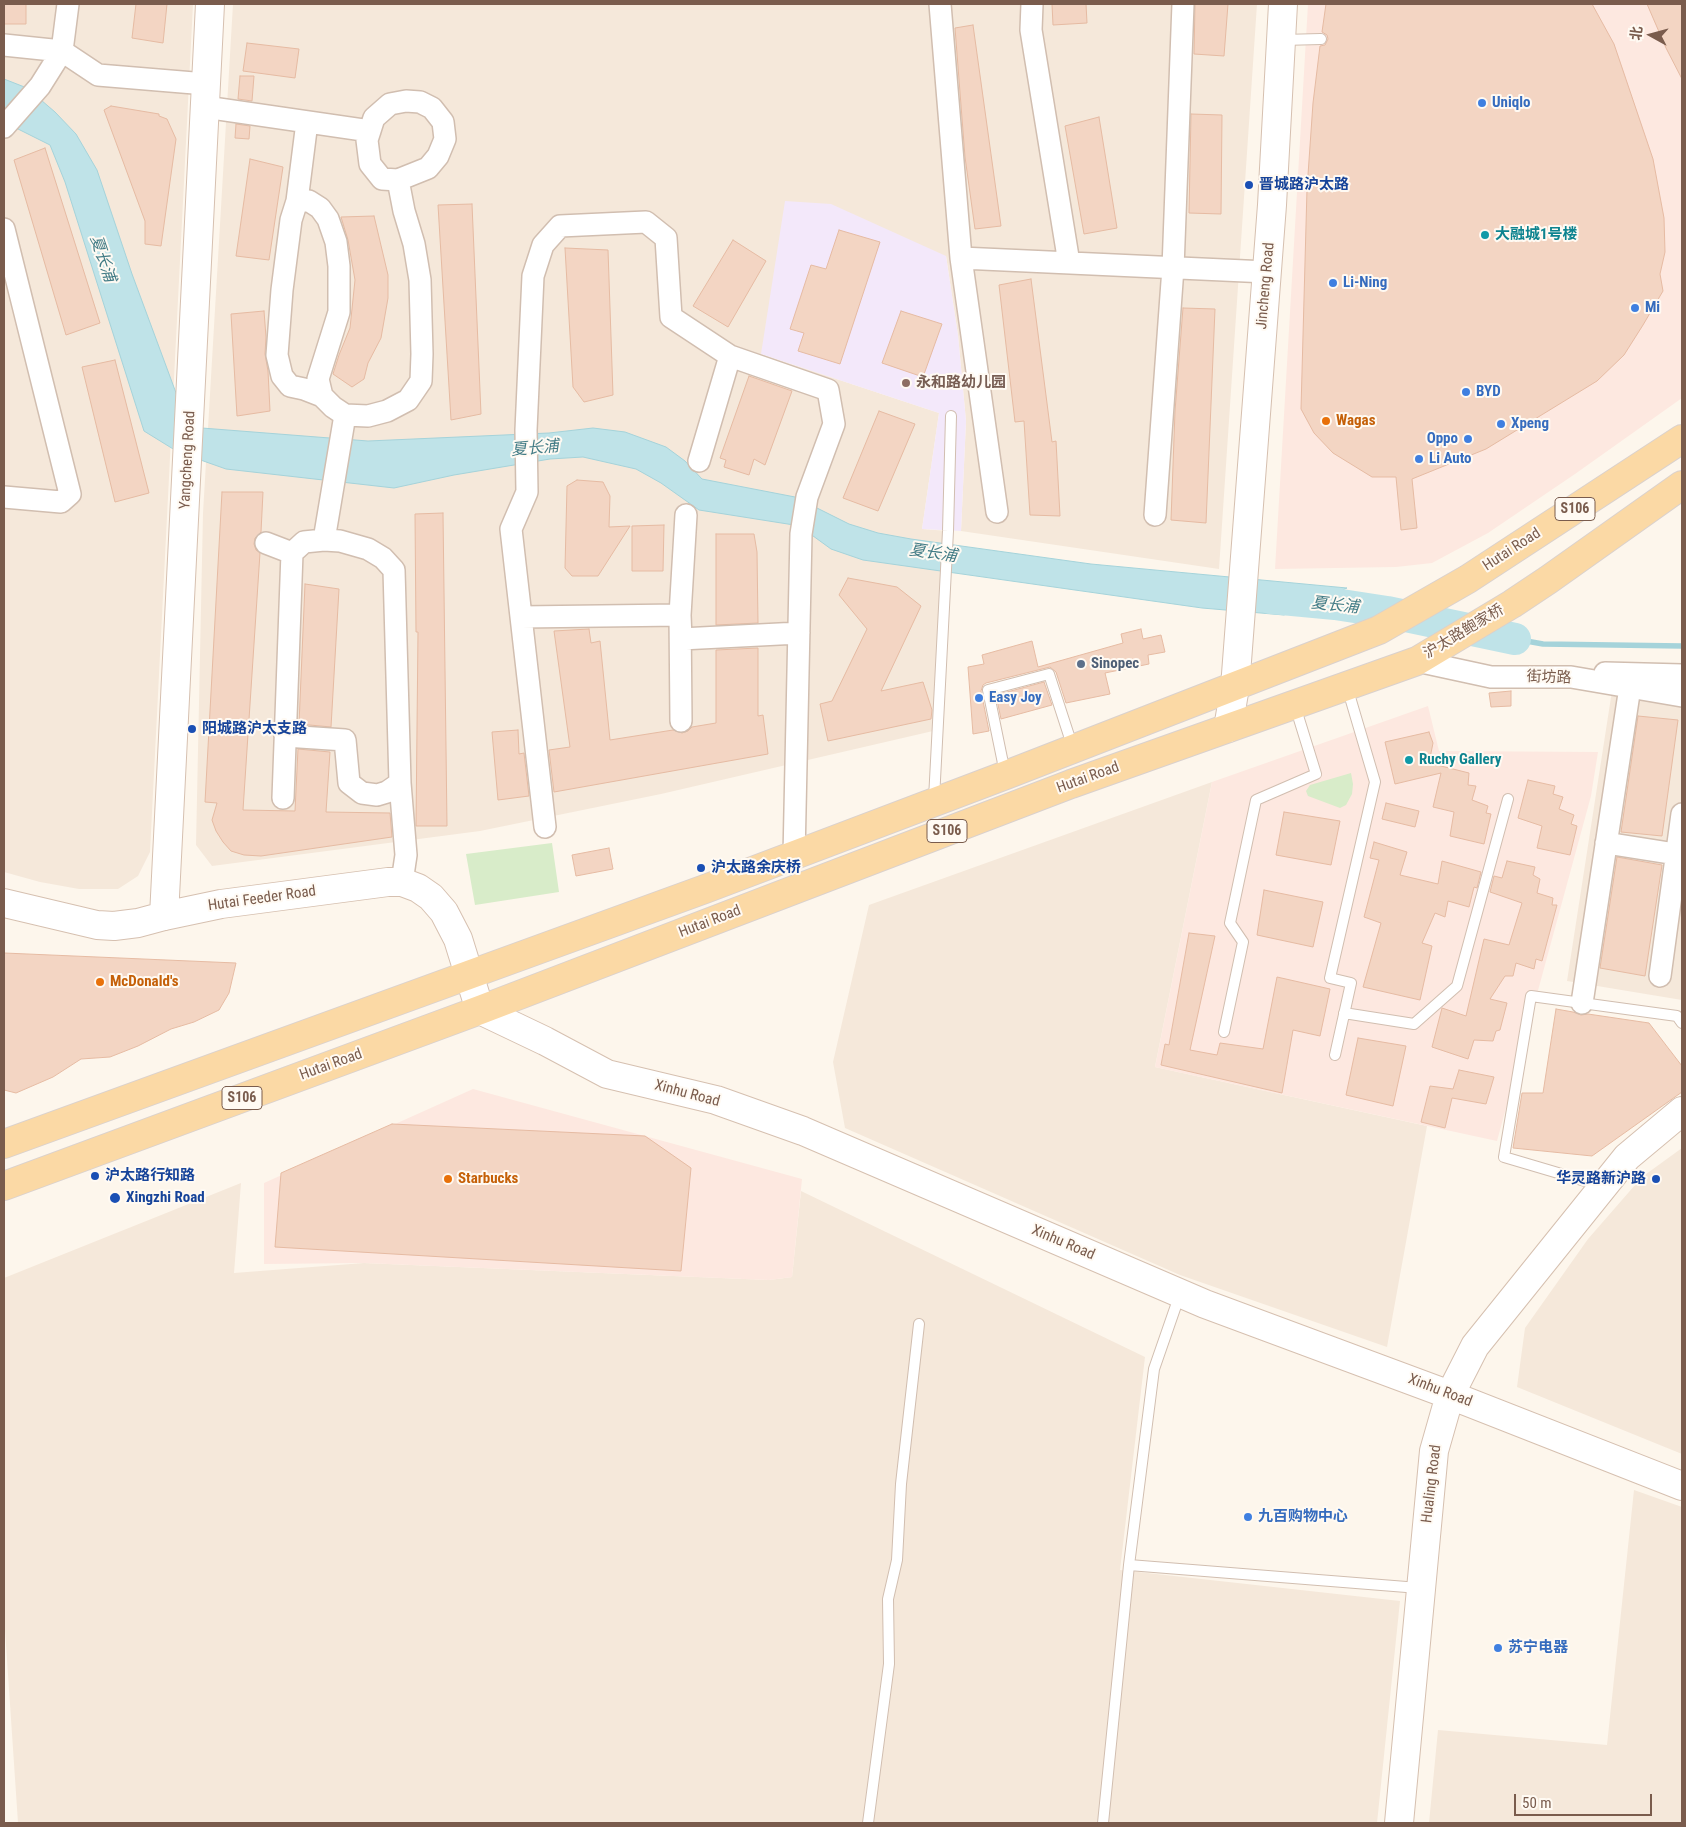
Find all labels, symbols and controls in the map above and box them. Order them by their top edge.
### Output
north arrow [1626,10,1676,60]
text: 北 [1627,25,1645,41]
place label: Uniqlo [1492,94,1530,112]
marker: Uniqlo [1476,97,1488,109]
place label: 晋城路沪太路 [1259,176,1349,194]
marker: 晋城路沪太路 [1243,179,1255,191]
place label: 大融城1号楼 [1495,226,1578,244]
marker: 大融城1号楼 [1479,229,1491,241]
water label: 夏长浦 [85,233,119,285]
street label: Jincheng Road [1253,242,1279,330]
place label: Li-Ning [1343,274,1387,292]
marker: Li-Ning [1327,277,1339,289]
place label: Mi [1645,299,1660,317]
marker: Mi [1629,302,1641,314]
place label: 永和路幼儿园 [916,374,1006,392]
marker: 永和路幼儿园 [900,377,912,389]
place label: BYD [1476,383,1501,401]
marker: BYD [1460,386,1472,398]
street label: Yangcheng Road [176,410,200,510]
place label: Wagas [1336,412,1375,430]
marker: Wagas [1320,415,1332,427]
place label: Xpeng [1511,415,1549,433]
marker: Xpeng [1495,418,1507,430]
place label: Oppo [1427,430,1458,448]
marker: Oppo [1462,433,1474,445]
water label: 夏长浦 [510,437,560,461]
place label: Li Auto [1429,450,1472,468]
marker: Li Auto [1413,453,1425,465]
road number: S106 [1555,498,1595,520]
street label: Hutai Road [1480,525,1544,575]
water label: 夏长浦 [908,541,958,567]
water label: 夏长浦 [1310,594,1360,618]
street label: 沪太路鲍家桥 [1421,601,1507,663]
place label: Sinopec [1091,655,1139,673]
marker: Sinopec [1075,658,1087,670]
street label: 街坊路 [1526,668,1572,688]
place label: Easy Joy [989,689,1042,707]
marker: Easy Joy [973,692,985,704]
place label: 阳城路沪太支路 [202,720,307,738]
marker: 阳城路沪太支路 [186,723,198,735]
place label: Ruchy Gallery [1419,751,1501,769]
marker: Ruchy Gallery [1403,754,1415,766]
street label: Hutai Road [1054,758,1122,798]
road number: S106 [927,819,967,842]
place label: 沪太路余庆桥 [711,859,801,877]
marker: 沪太路余庆桥 [695,862,707,874]
street label: Hutai Feeder Road [207,883,317,915]
street label: Hutai Road [676,902,744,942]
place label: McDonald's [110,973,178,991]
marker: McDonald's [94,976,106,988]
street label: Hutai Road [297,1045,365,1085]
street label: Xinhu Road [652,1077,722,1111]
road number: S106 [222,1086,262,1110]
place label: 沪太路行知路 [105,1167,195,1185]
marker: 沪太路行知路 [89,1170,101,1182]
place label: Starbucks [458,1170,518,1188]
place label: 华灵路新沪路 [1556,1170,1646,1188]
marker: Starbucks [442,1173,454,1185]
marker: 华灵路新沪路 [1650,1173,1662,1185]
place label: Xingzhi Road [126,1189,205,1207]
marker: Xingzhi Road [108,1191,122,1205]
street label: Xinhu Road [1029,1222,1097,1264]
street label: Xinhu Road [1405,1371,1475,1411]
street label: Hualing Road [1418,1444,1446,1524]
place label: 九百购物中心 [1258,1508,1348,1526]
marker: 九百购物中心 [1242,1511,1254,1523]
place label: 苏宁电器 [1508,1639,1568,1657]
marker: 苏宁电器 [1492,1642,1504,1654]
scale bar [1516,1784,1654,1816]
text: 50 m [1522,1794,1552,1812]

